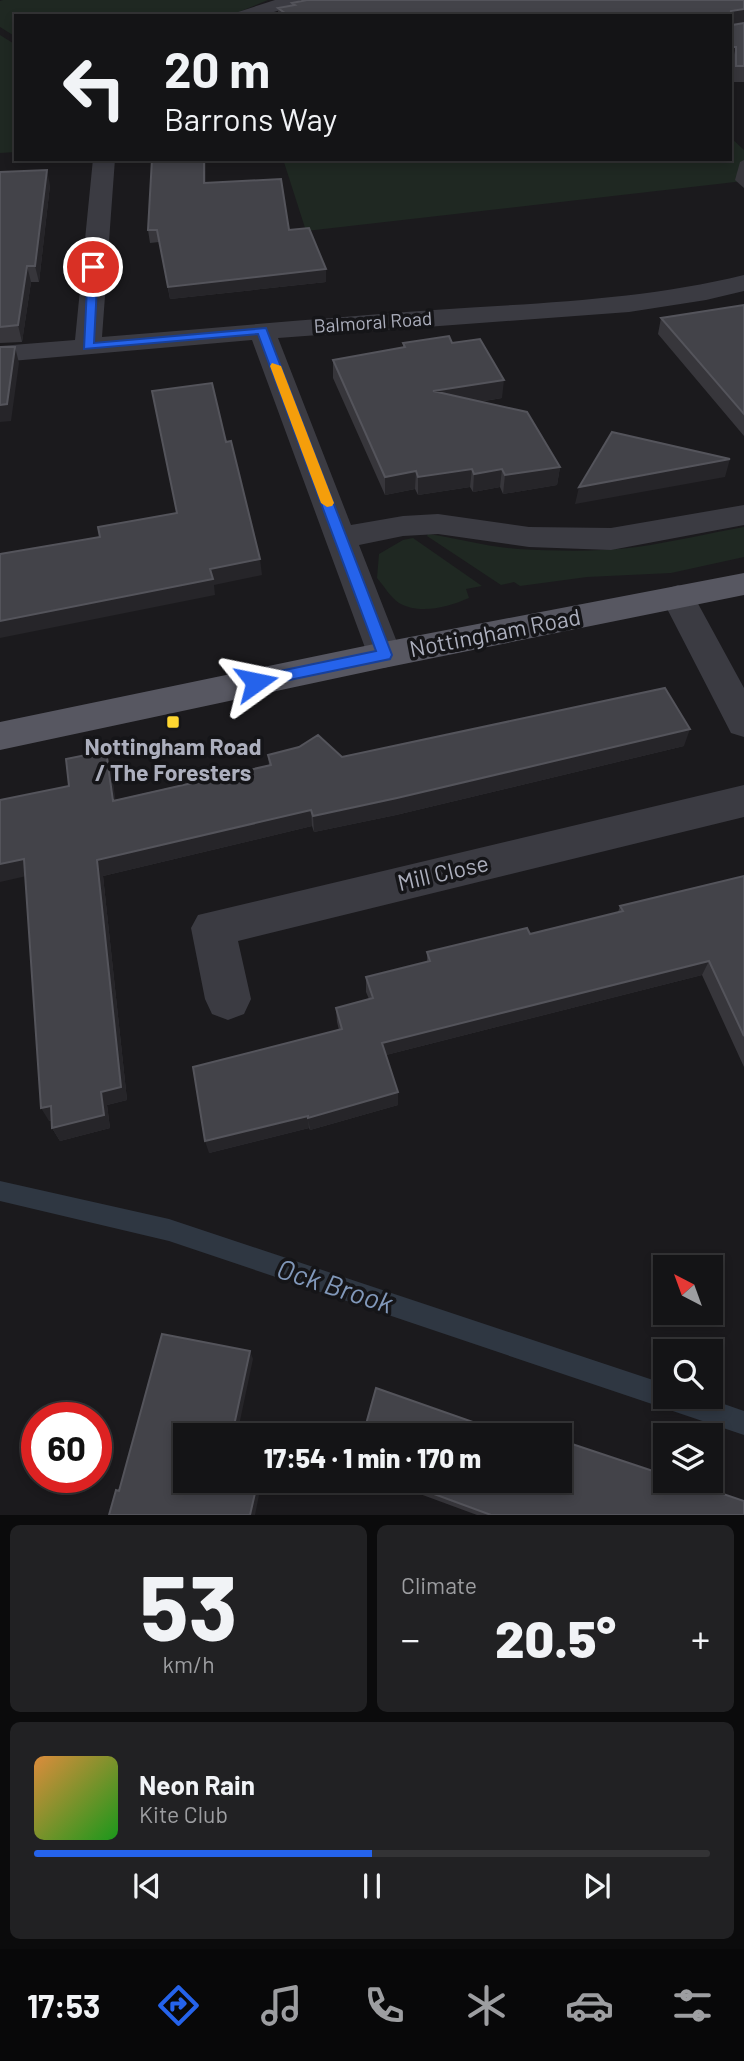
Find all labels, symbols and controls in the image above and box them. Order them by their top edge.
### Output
text: 20 m [164,39,270,98]
icon: left [49,42,140,133]
text: Barrons Way [164,99,337,137]
pin [63,237,123,297]
icon: arrive [74,248,112,286]
street label: Balmoral Road [313,306,433,337]
street label: Nottingham Road [407,602,583,662]
position arrow [219,645,293,719]
marker: Nottingham Road / The Foresters [165,714,181,730]
place label: Nottingham Road / The Foresters [85,732,261,786]
street label: Mill Close [395,848,491,896]
water label: Ock Brook [273,1250,398,1320]
north arrow [653,1255,723,1325]
map controls [653,1255,723,1493]
button: search [653,1339,723,1409]
speed limit sign: 60 [21,1402,112,1493]
button: layers [653,1423,723,1493]
text: 17:54 · 1 min · 170 m [264,1442,481,1473]
text: 53 [139,1550,238,1659]
text: Climate [401,1571,477,1599]
text: 20.5° [495,1606,616,1668]
text: − [401,1615,420,1661]
text: + [691,1615,710,1661]
text: km/h [162,1650,215,1678]
text: Neon Rain [139,1769,255,1800]
text: Kite Club [139,1800,228,1828]
icon: previous [128,1867,166,1905]
icon: pause [353,1867,391,1905]
icon: next [578,1867,616,1905]
icon: directions [154,1981,203,2030]
icon: music [257,1981,306,2030]
icon: phone [360,1981,409,2030]
icon: climate [462,1981,511,2030]
icon: car [565,1981,614,2030]
icon: filters [668,1981,717,2030]
text: 17:53 [27,1986,100,2024]

